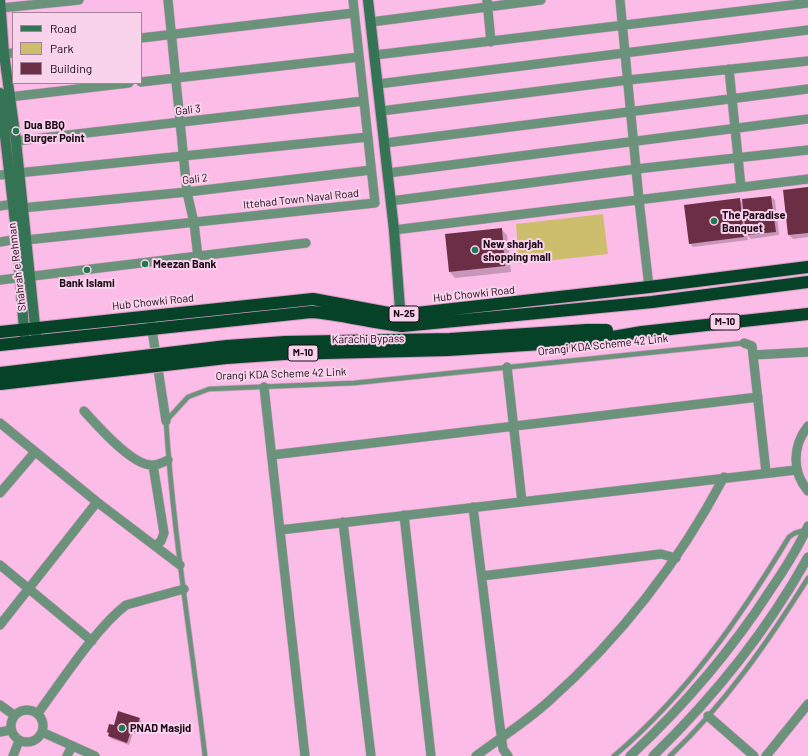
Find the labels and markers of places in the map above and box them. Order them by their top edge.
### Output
place label: Dua BBQ Burger Point [24,118,85,144]
marker: Dua BBQ Burger Point [11,126,21,136]
place label: The Paradise Banquet [722,208,785,234]
marker: The Paradise Banquet [709,216,719,226]
place label: New sharjah shopping mall [483,237,551,263]
marker: New sharjah shopping mall [470,245,480,255]
place label: Meezan Bank [153,257,216,271]
marker: Meezan Bank [140,259,150,269]
marker: Bank Islami [82,265,92,275]
place label: Bank Islami [59,276,115,290]
place label: PNAD Masjid [130,721,191,735]
marker: PNAD Masjid [117,723,127,733]

